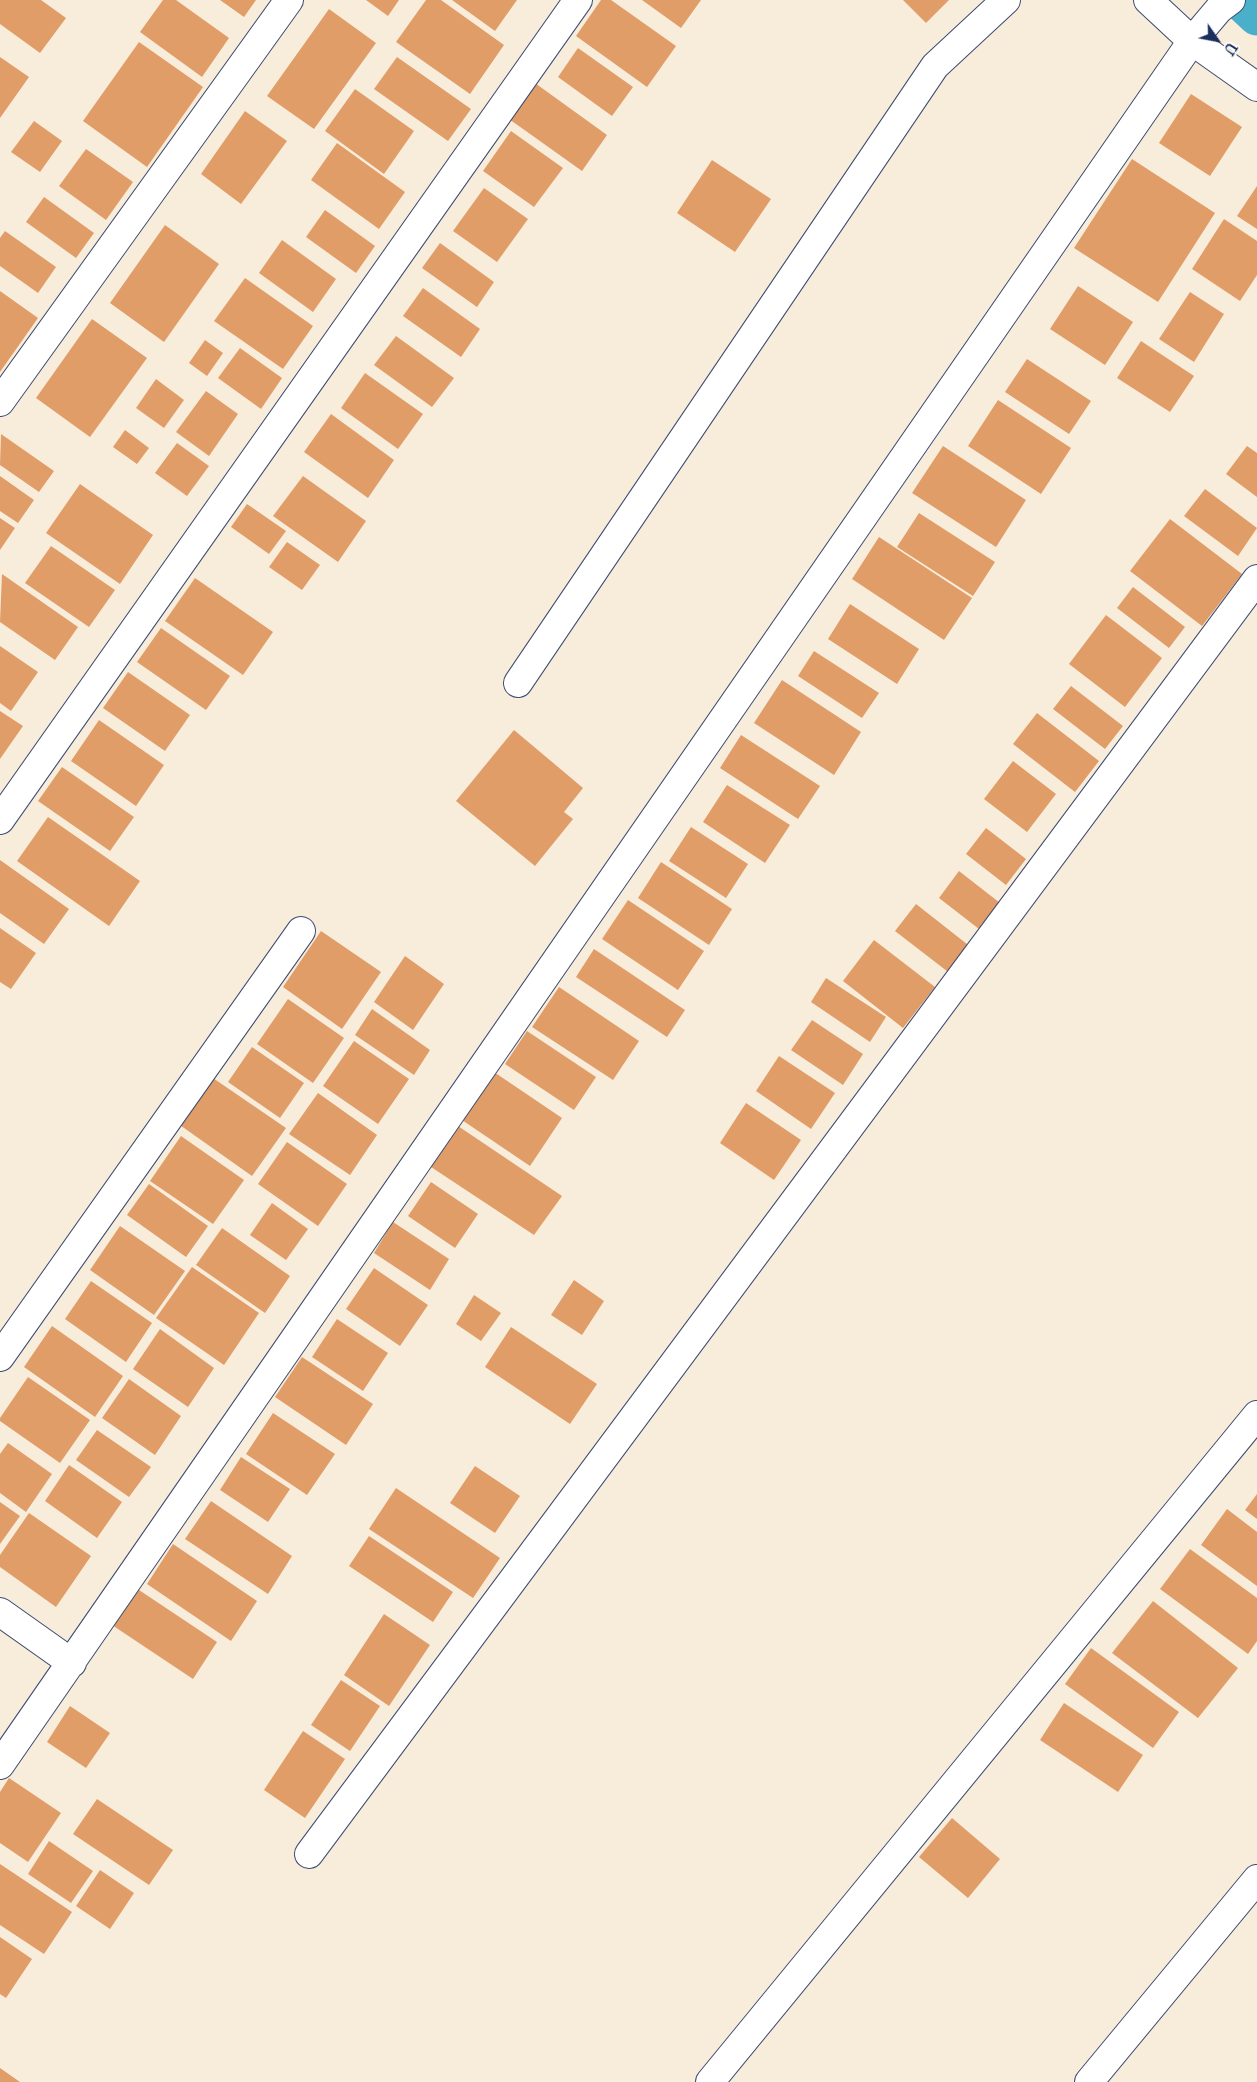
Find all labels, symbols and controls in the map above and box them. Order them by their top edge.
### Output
north arrow [1192,15,1242,65]
text: U [1220,39,1240,58]

